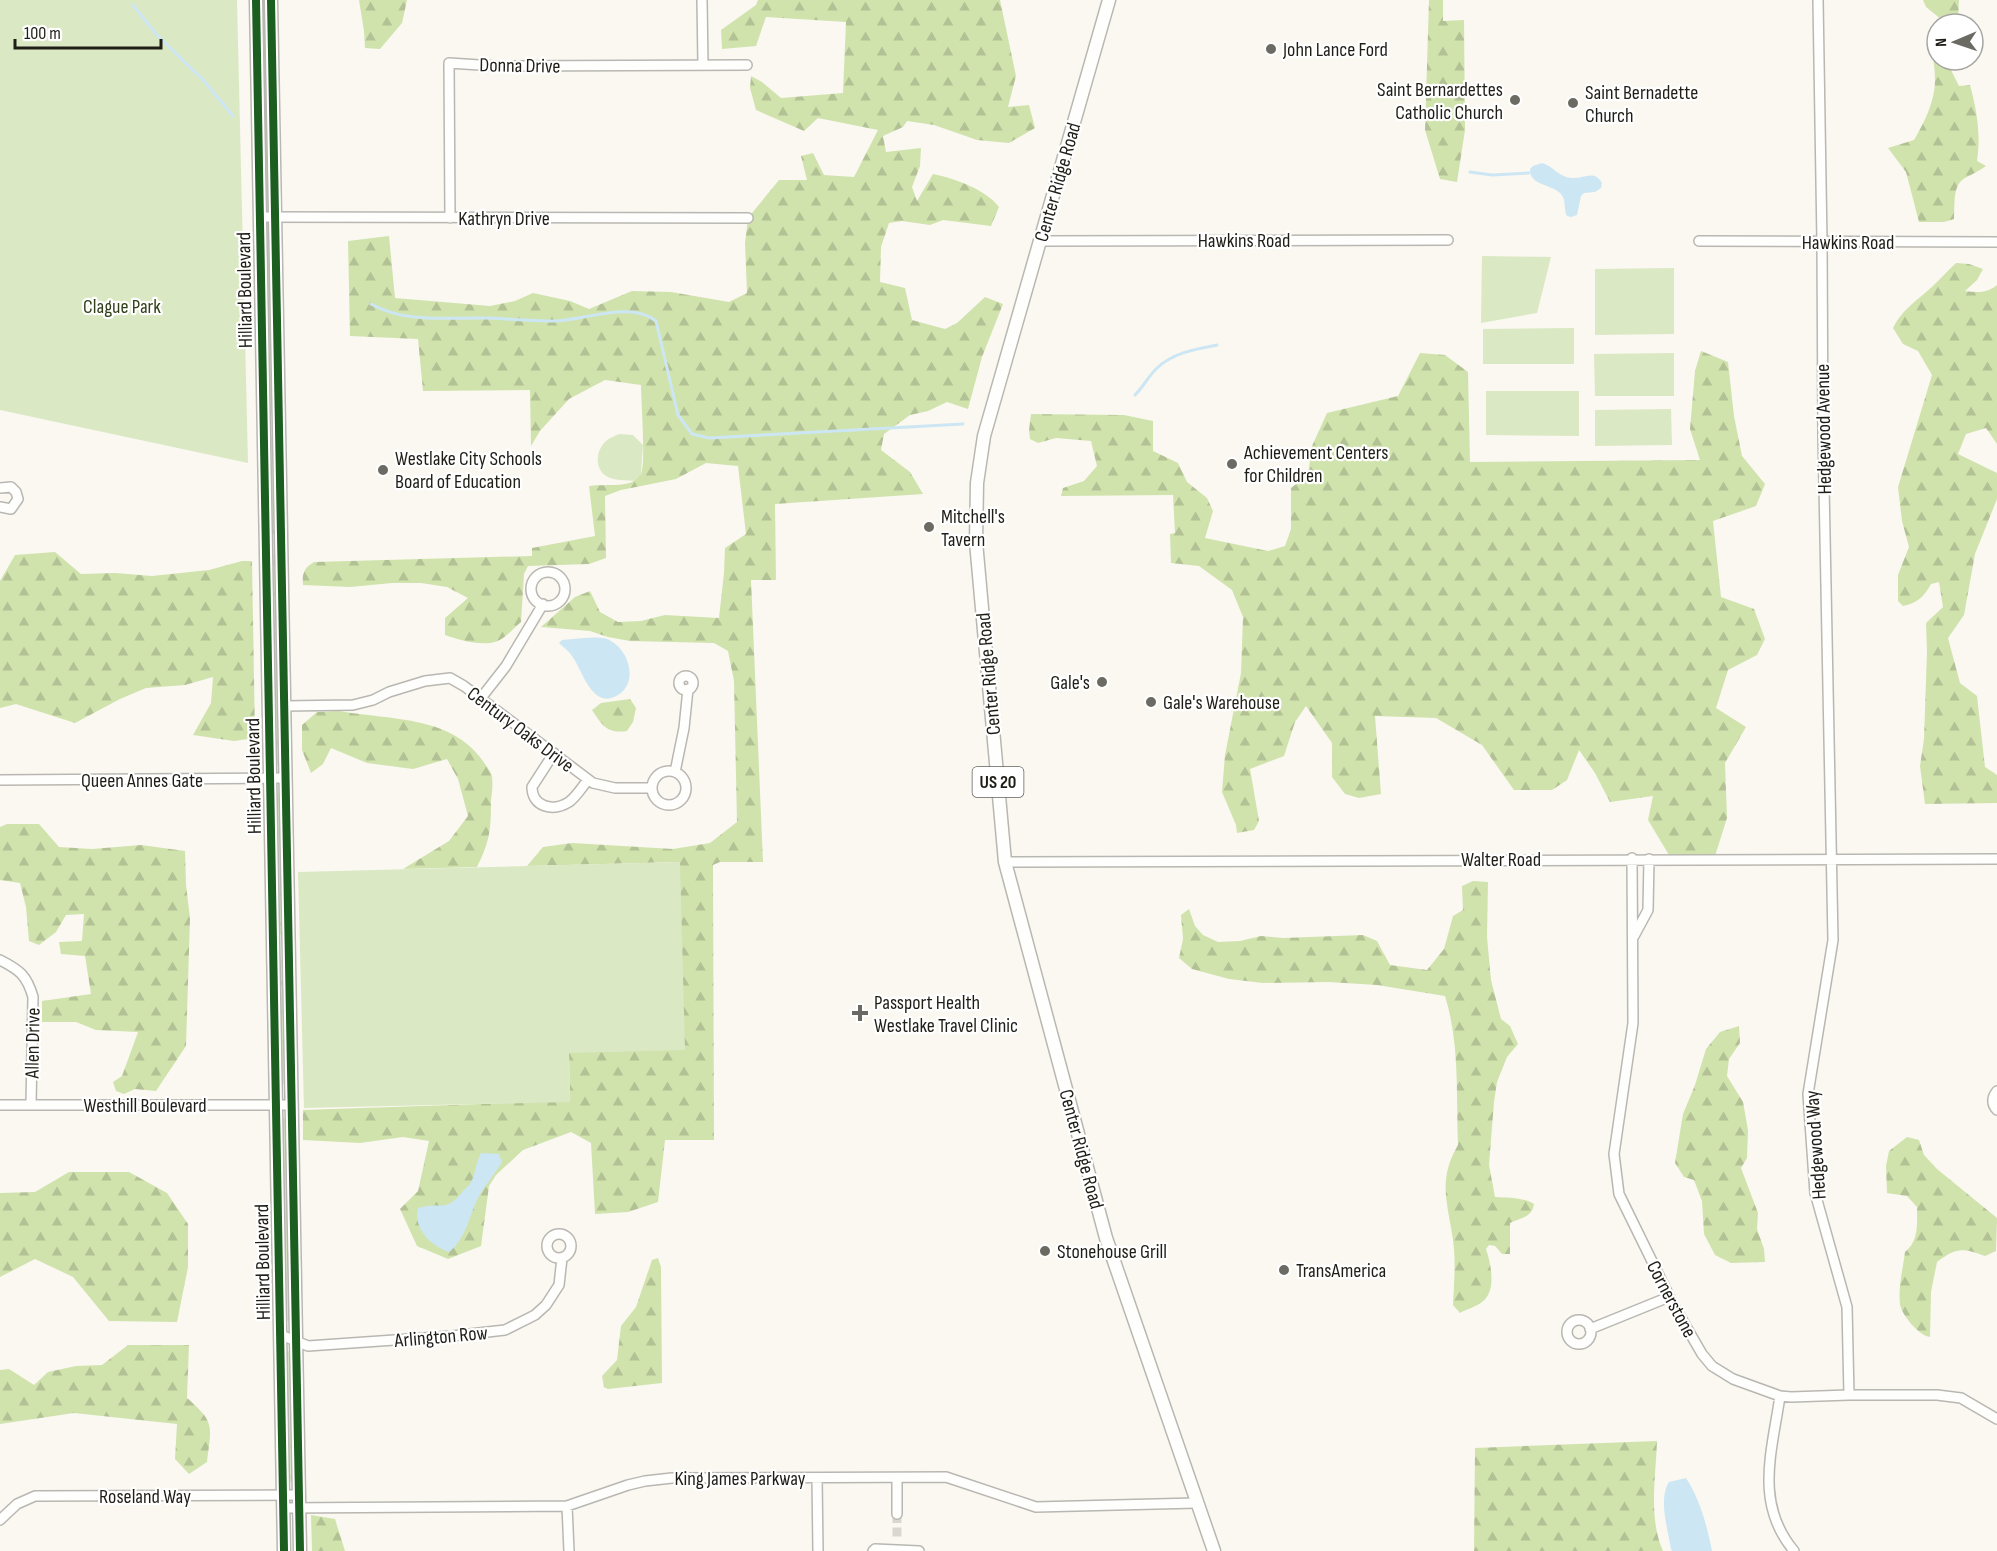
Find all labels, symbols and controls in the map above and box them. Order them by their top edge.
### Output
scale bar [15,12,160,50]
north arrow [1925,12,1985,72]
text: 100 m [24,23,61,44]
place label: John Lance Ford [1282,38,1388,62]
text: N [1932,38,1951,47]
marker: John Lance Ford [1264,42,1278,56]
street label: Donna Drive [479,53,561,79]
place label: Saint Bernardettes Catholic Church [1377,78,1503,125]
place label: Saint Bernadette Church [1585,81,1698,128]
marker: Saint Bernardettes Catholic Church [1508,93,1522,107]
marker: Saint Bernadette Church [1566,96,1580,110]
street label: Center Ridge Road [1029,120,1086,245]
street label: Kathryn Drive [458,207,550,231]
street label: Hawkins Road [1198,229,1290,253]
street label: Hawkins Road [1802,231,1894,255]
street label: Hilliard Boulevard [232,232,258,348]
park label: Clague Park [83,295,161,319]
street label: Hedgewood Avenue [1811,363,1837,494]
place label: Achievement Centers for Children [1243,441,1388,488]
place label: Westlake City Schools Board of Education [395,447,542,494]
marker: Achievement Centers for Children [1225,457,1239,471]
marker: Westlake City Schools Board of Education [376,463,390,477]
place label: Mitchell's Tavern [941,505,1005,552]
marker: Mitchell's Tavern [922,520,936,534]
street label: Center Ridge Road [972,612,1006,736]
place label: Gale's [1050,671,1090,695]
marker: Gale's [1095,675,1109,689]
street label: Century Oaks Drive [462,682,579,778]
place label: Gale's Warehouse [1163,691,1280,715]
marker: Gale's Warehouse [1144,695,1158,709]
street label: Hilliard Boulevard [241,718,267,834]
road number: US 20 [972,767,1024,797]
street label: Queen Annes Gate [81,769,203,793]
street label: Walter Road [1461,848,1541,872]
place label: Passport Health Westlake Travel Clinic [874,991,1018,1038]
marker: Passport Health Westlake Travel Clinic [851,1004,869,1022]
street label: Allen Drive [20,1007,46,1080]
street label: Center Ridge Road [1054,1087,1109,1212]
street label: Hedgewood Way [1800,1089,1832,1200]
street label: Westhill Boulevard [84,1094,206,1118]
street label: Hilliard Boulevard [250,1204,276,1320]
place label: Stonehouse Grill [1057,1240,1167,1264]
marker: Stonehouse Grill [1038,1244,1052,1258]
street label: Cornerstone [1641,1257,1701,1342]
place label: TransAmerica [1296,1259,1386,1283]
marker: TransAmerica [1277,1263,1291,1277]
street label: Arlington Row [393,1321,489,1353]
street label: King James Parkway [674,1467,806,1491]
street label: Roseland Way [99,1485,191,1509]

